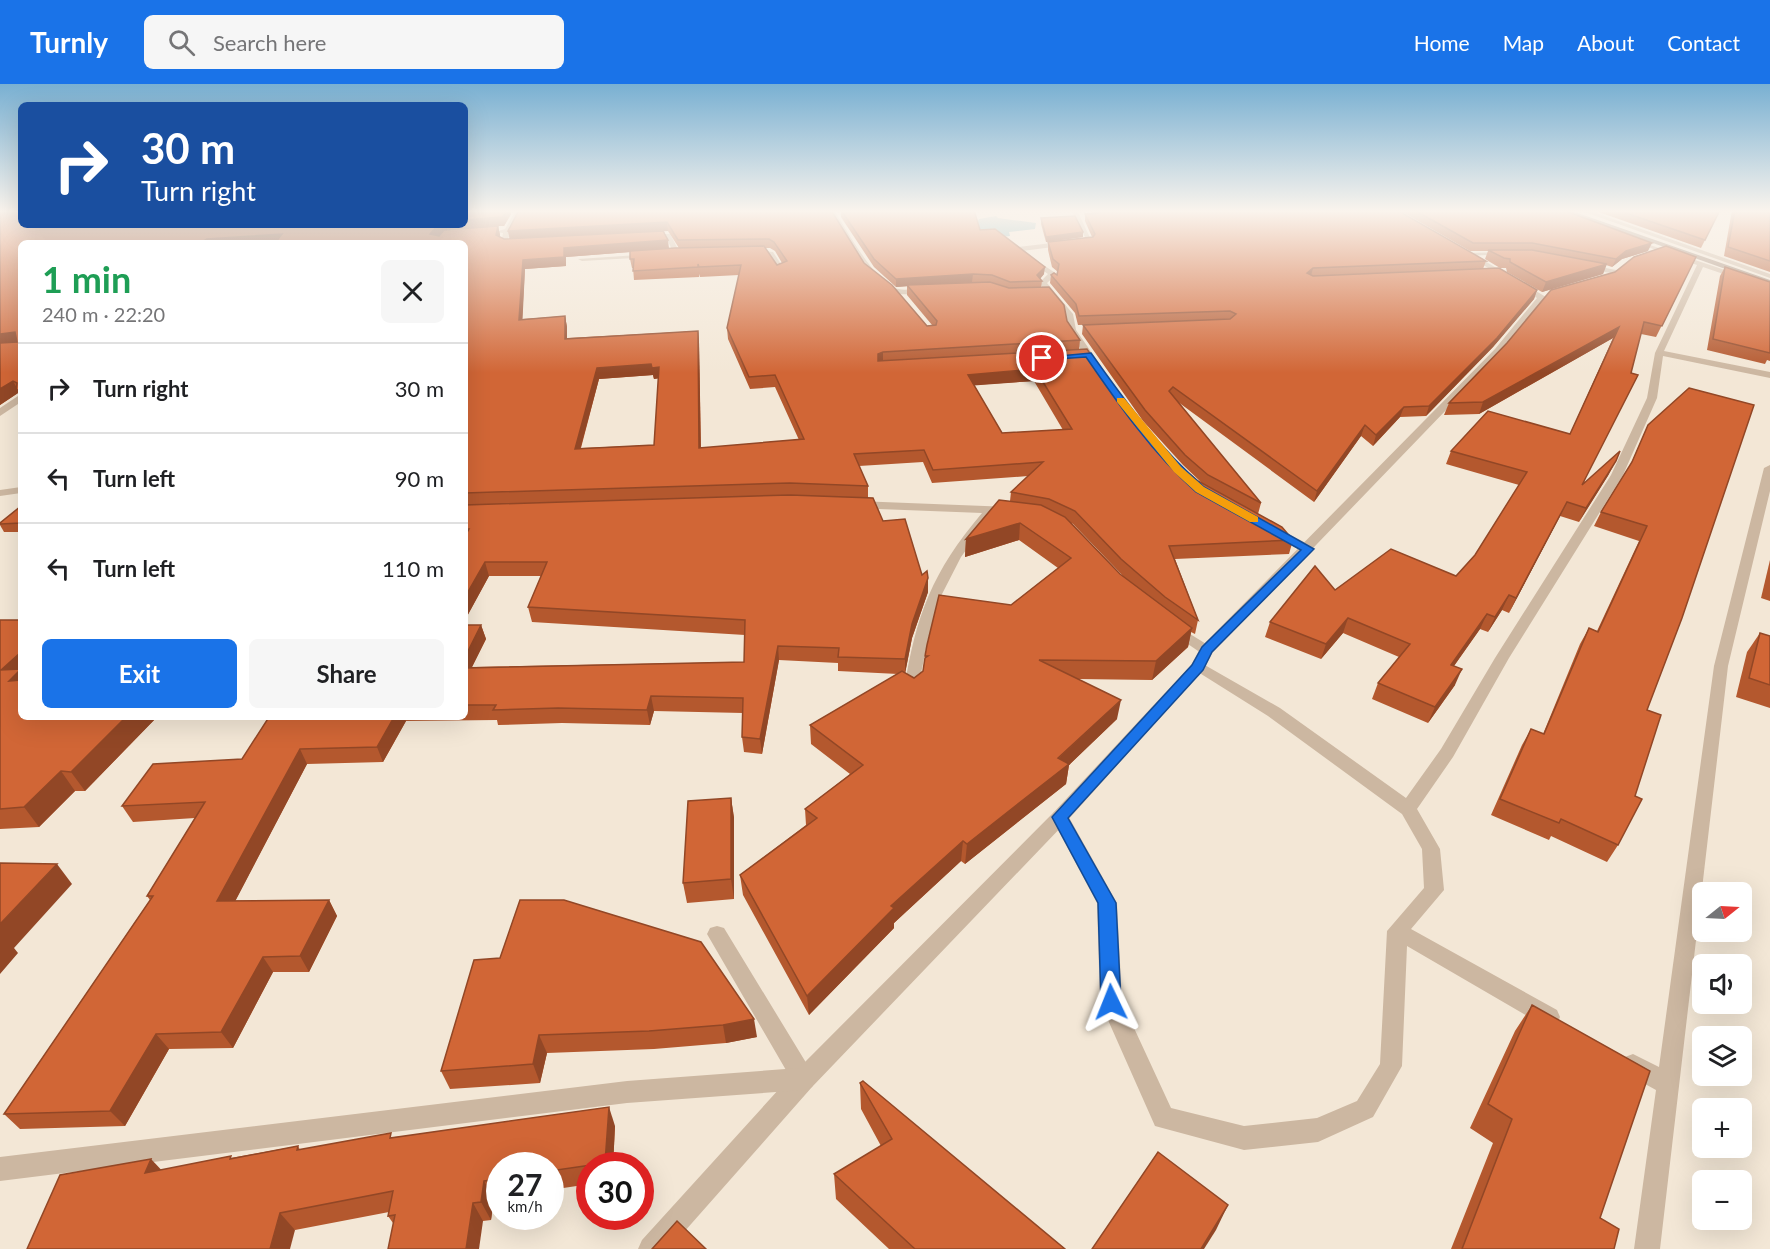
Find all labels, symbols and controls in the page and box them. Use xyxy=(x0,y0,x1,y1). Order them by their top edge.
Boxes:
search box xyxy=(144,15,564,69)
text: Turnly xyxy=(30,25,108,59)
icon: search xyxy=(165,26,198,59)
text: Search here xyxy=(213,29,326,56)
text: Home xyxy=(1414,30,1470,55)
text: Map xyxy=(1503,30,1544,55)
text: About xyxy=(1577,30,1634,55)
text: Contact xyxy=(1667,30,1740,55)
text: 30 m xyxy=(141,123,235,173)
icon: right xyxy=(42,126,120,204)
text: Turn right xyxy=(141,174,256,207)
text: 1 min xyxy=(42,257,131,301)
button: close xyxy=(381,260,444,323)
text: 240 m · 22:20 xyxy=(42,302,165,326)
pin xyxy=(1016,332,1067,383)
icon: arrive xyxy=(1025,341,1058,374)
icon: right xyxy=(42,372,75,405)
text: Turn right xyxy=(93,375,188,402)
text: 30 m xyxy=(395,375,444,402)
icon: left xyxy=(42,462,75,495)
text: Turn left xyxy=(93,465,175,492)
text: 90 m xyxy=(395,465,444,492)
icon: left xyxy=(42,552,75,585)
text: Turn left xyxy=(93,555,175,582)
text: 110 m xyxy=(382,555,444,582)
button: Exit xyxy=(42,639,237,708)
button: Share xyxy=(249,639,444,708)
north arrow xyxy=(1692,882,1752,942)
map controls xyxy=(1692,882,1752,1230)
button: sound xyxy=(1692,954,1752,1014)
position arrow xyxy=(1079,970,1143,1034)
button: layers xyxy=(1692,1026,1752,1086)
button: + xyxy=(1692,1098,1752,1158)
speed limit sign: 30 xyxy=(576,1152,654,1230)
text: 27 xyxy=(508,1166,542,1202)
button: − xyxy=(1692,1170,1752,1230)
text: km/h xyxy=(507,1197,543,1215)

